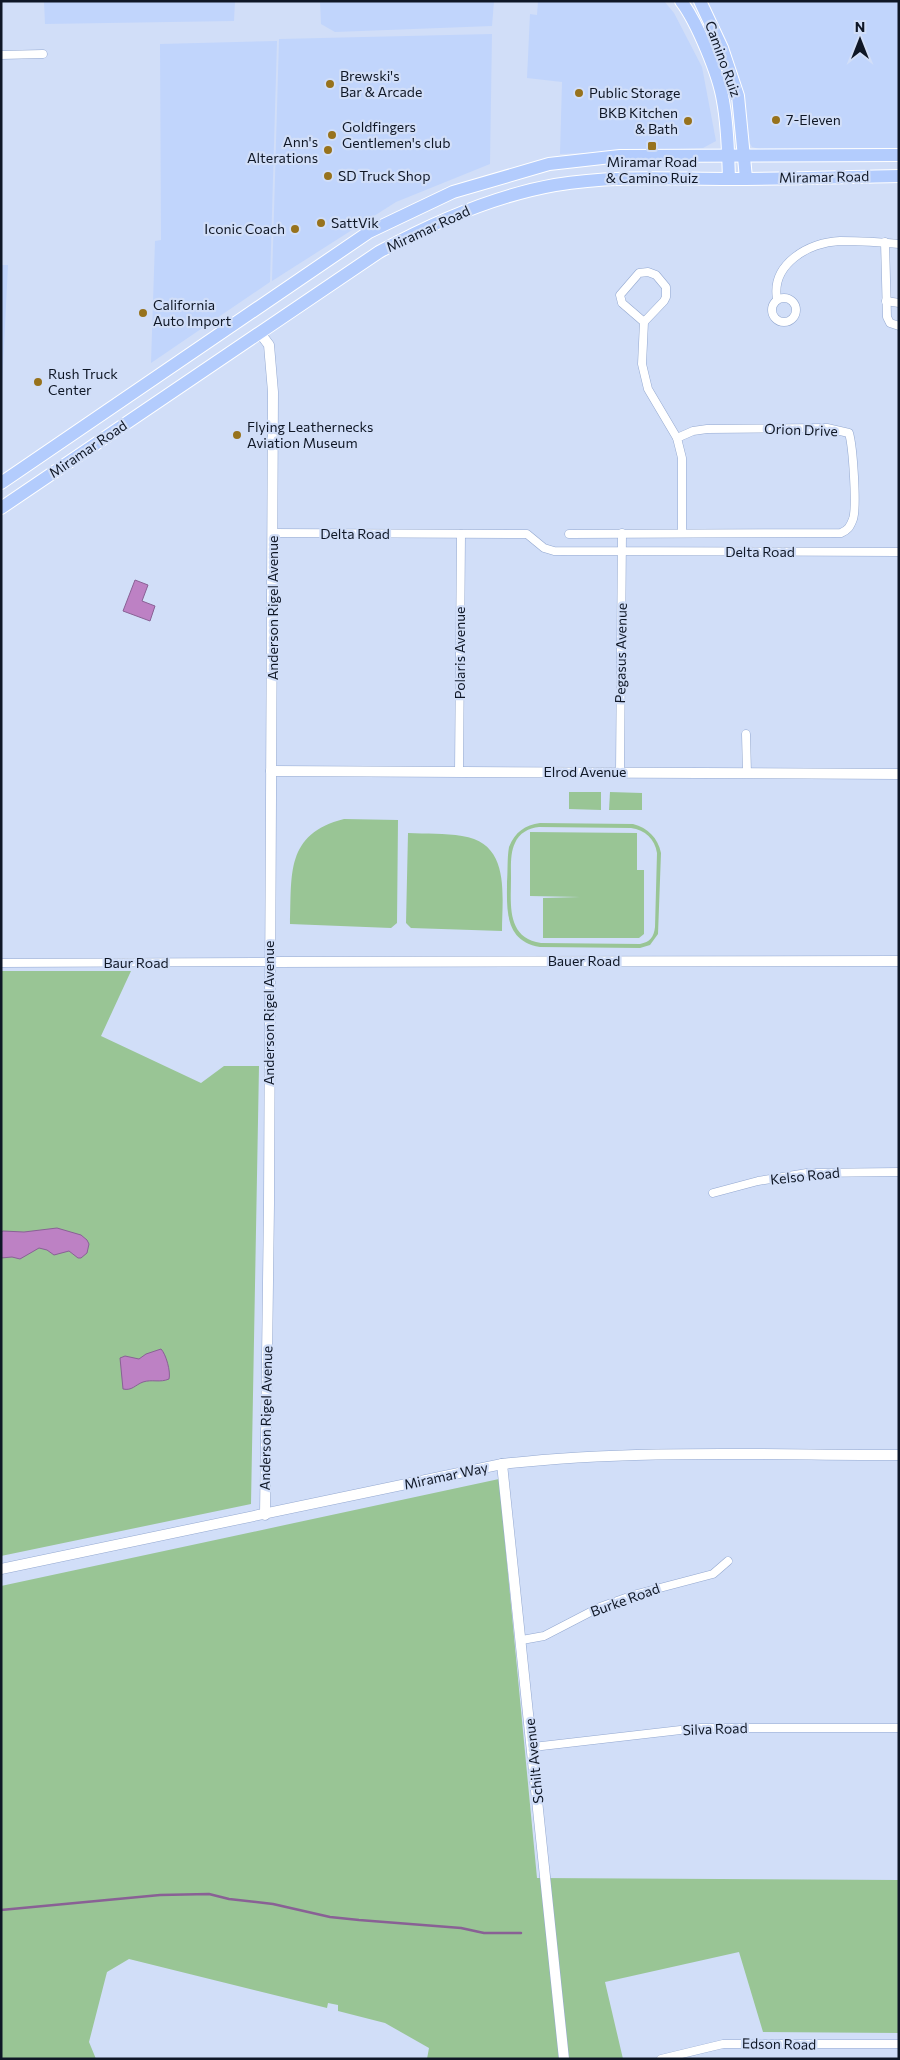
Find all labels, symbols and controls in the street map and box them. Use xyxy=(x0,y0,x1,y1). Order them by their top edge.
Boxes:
north arrow xyxy=(835,15,885,65)
text: N xyxy=(855,18,865,35)
street label: Camino Ruiz xyxy=(702,19,745,99)
place label: Brewski's Bar & Arcade xyxy=(340,67,422,100)
marker: Brewski's Bar & Arcade xyxy=(324,78,336,90)
place label: Public Storage xyxy=(589,84,680,101)
marker: Public Storage xyxy=(573,87,585,99)
place label: BKB Kitchen & Bath xyxy=(599,104,678,137)
place label: 7-Eleven xyxy=(786,111,841,128)
marker: 7-Eleven xyxy=(770,114,782,126)
marker: BKB Kitchen & Bath xyxy=(682,115,694,127)
place label: Goldfingers Gentlemen's club xyxy=(342,118,450,151)
marker: Goldfingers Gentlemen's club xyxy=(326,129,338,141)
place label: Ann's Alterations xyxy=(247,133,318,166)
marker: Miramar Road & Camino Ruiz xyxy=(646,140,658,152)
marker: Ann's Alterations xyxy=(322,144,334,156)
place label: Miramar Road & Camino Ruiz xyxy=(606,153,698,186)
place label: SD Truck Shop xyxy=(338,167,431,184)
street label: Miramar Road xyxy=(779,167,869,186)
marker: SD Truck Shop xyxy=(322,170,334,182)
street label: Miramar Road xyxy=(383,202,472,255)
place label: SattVik xyxy=(331,214,379,231)
marker: SattVik xyxy=(315,217,327,229)
place label: Iconic Coach xyxy=(204,220,285,237)
marker: Iconic Coach xyxy=(289,223,301,235)
place label: California Auto Import xyxy=(153,296,231,329)
marker: California Auto Import xyxy=(137,307,149,319)
place label: Rush Truck Center xyxy=(48,365,118,398)
marker: Rush Truck Center xyxy=(32,376,44,388)
street label: Miramar Road xyxy=(46,416,130,481)
place label: Flying Leathernecks Aviation Museum xyxy=(247,418,373,451)
street label: Orion Drive xyxy=(764,420,838,439)
marker: Flying Leathernecks Aviation Museum xyxy=(231,429,243,441)
street label: Delta Road xyxy=(320,525,390,542)
street label: Anderson Rigel Avenue xyxy=(264,536,281,680)
street label: Delta Road xyxy=(725,543,795,560)
street label: Pegasus Avenue xyxy=(611,603,630,703)
street label: Polaris Avenue xyxy=(451,607,468,699)
street label: Elrod Avenue xyxy=(543,763,627,780)
street label: Anderson Rigel Avenue xyxy=(260,941,277,1085)
street label: Bauer Road xyxy=(548,952,620,969)
street label: Baur Road xyxy=(103,954,169,971)
street label: Kelso Road xyxy=(769,1163,841,1188)
street label: Anderson Rigel Avenue xyxy=(256,1346,275,1490)
street label: Miramar Way xyxy=(402,1458,490,1493)
street label: Burke Road xyxy=(588,1579,662,1620)
street label: Schilt Avenue xyxy=(521,1718,546,1804)
street label: Silva Road xyxy=(682,1719,748,1738)
street label: Edson Road xyxy=(742,2034,816,2053)

